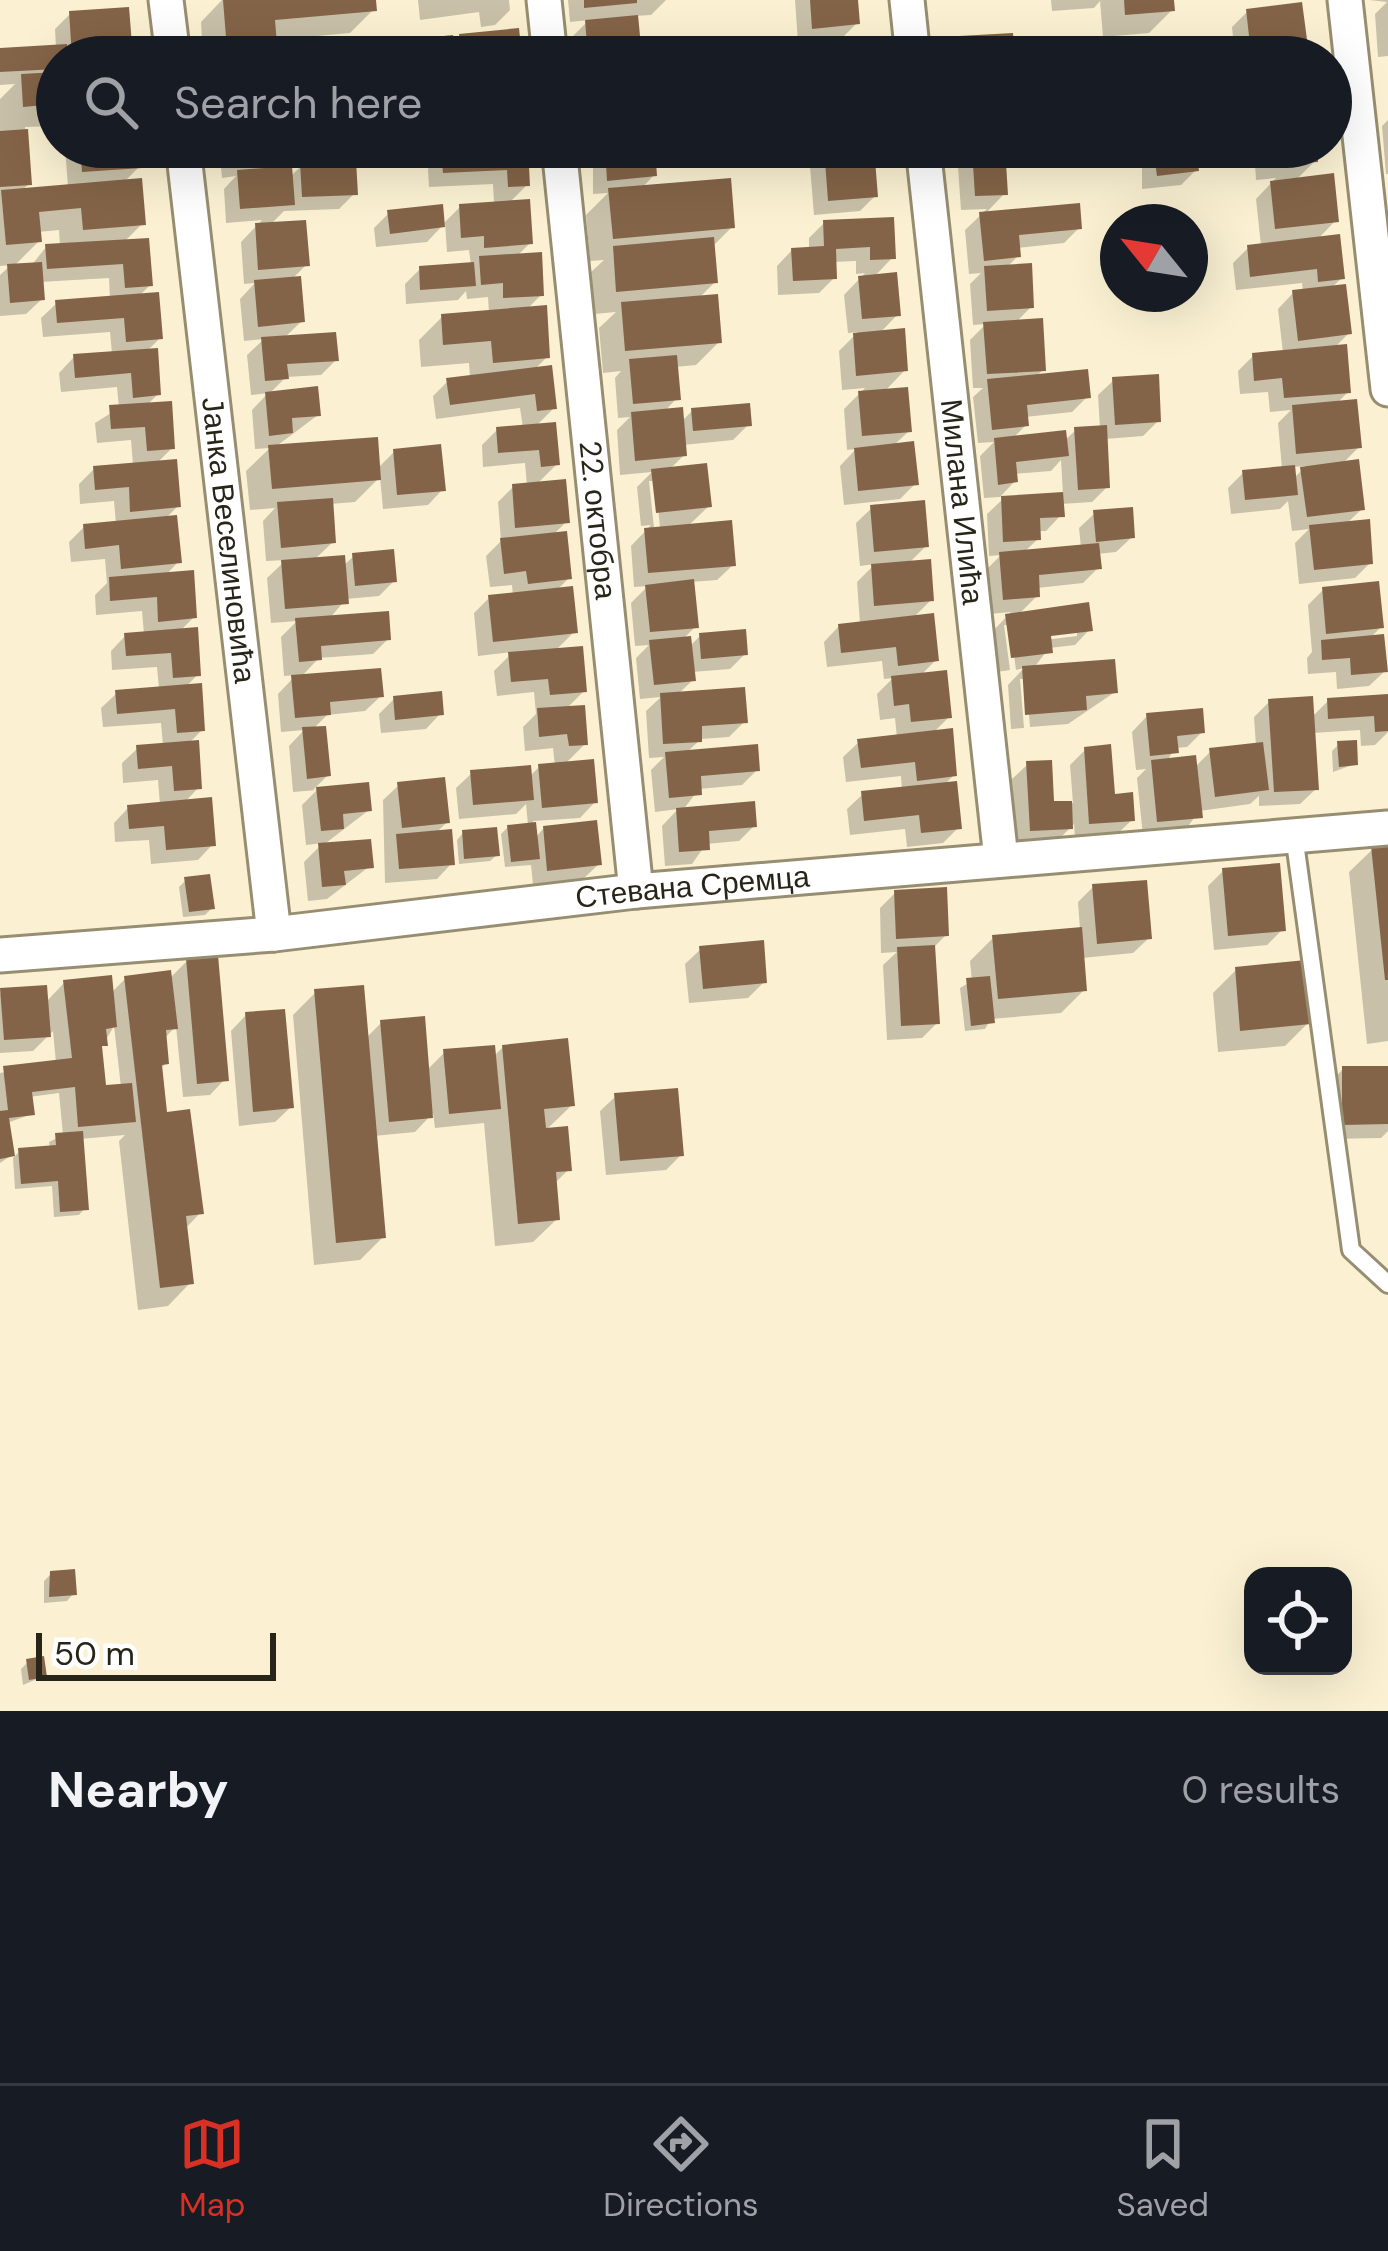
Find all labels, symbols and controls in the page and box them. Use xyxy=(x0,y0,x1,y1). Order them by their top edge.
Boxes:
search box xyxy=(36,36,1352,168)
icon: search xyxy=(78,69,144,135)
text: Search here xyxy=(174,73,422,132)
north arrow xyxy=(1100,204,1208,312)
street label: Јанка Веселиновића xyxy=(193,395,265,686)
street label: Милана Илића xyxy=(932,397,993,607)
street label: 22. октобра xyxy=(571,439,626,602)
street label: Стевана Сремца xyxy=(573,857,811,917)
map controls xyxy=(1244,1567,1352,1675)
button: locate xyxy=(1244,1567,1352,1675)
scale bar xyxy=(36,1627,276,1680)
text: 50 m xyxy=(54,1632,135,1675)
text: Nearby xyxy=(48,1756,229,1823)
text: 0 results xyxy=(1182,1764,1340,1815)
tab: Map xyxy=(179,2111,245,2226)
tab: Directions xyxy=(603,2111,759,2226)
tab: Saved xyxy=(1117,2111,1209,2226)

